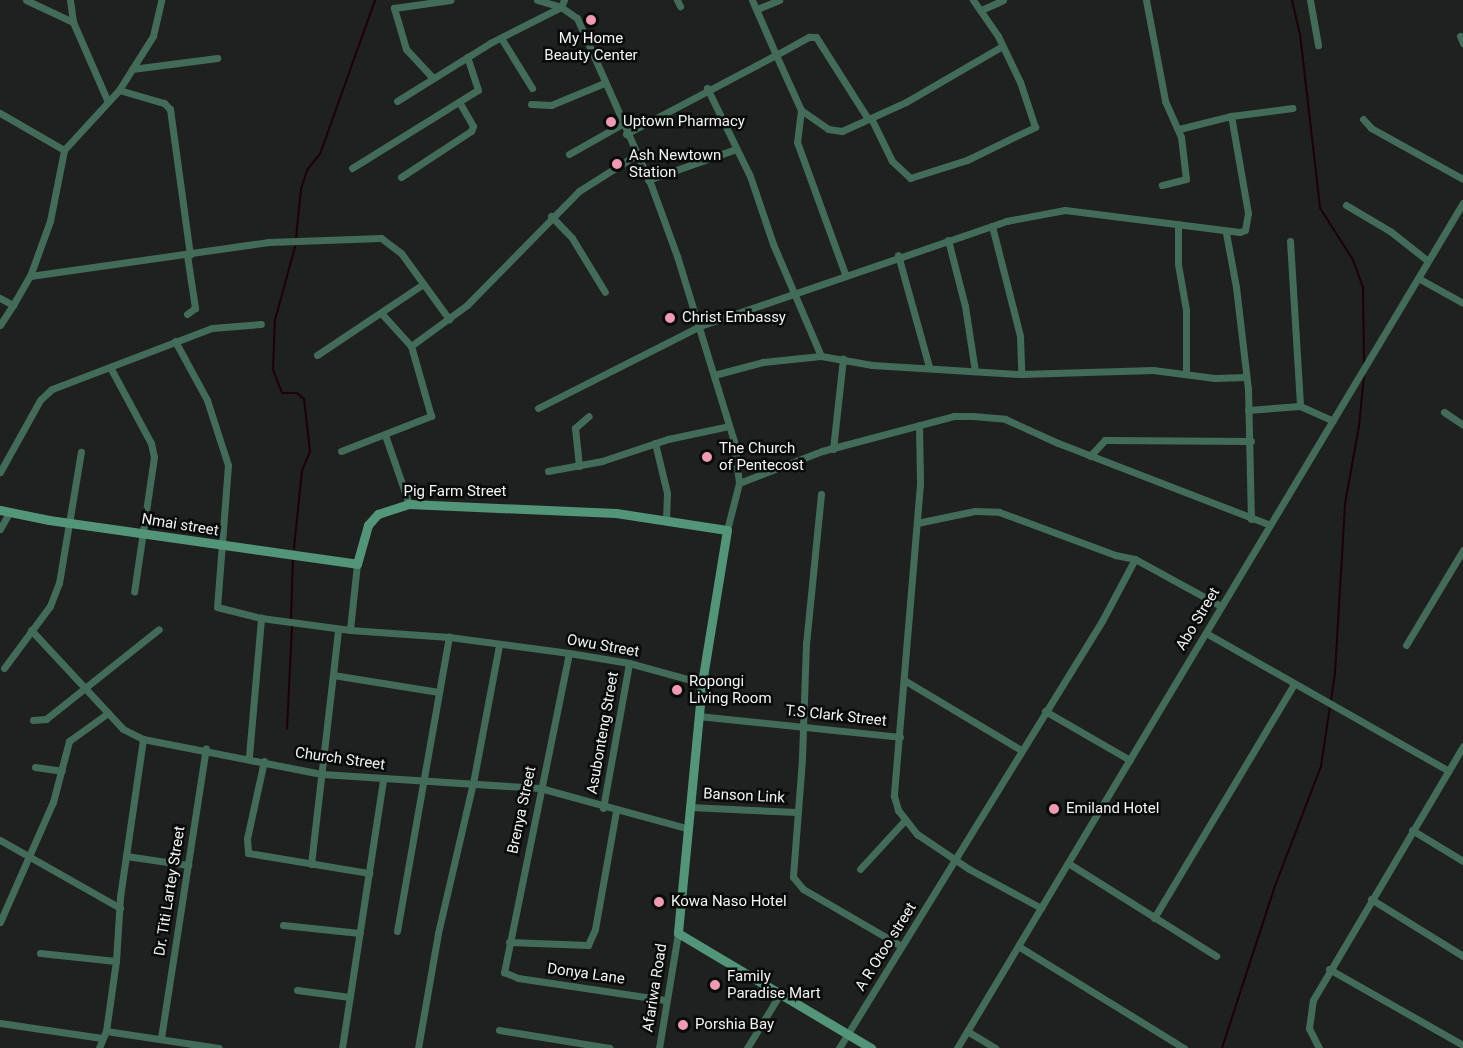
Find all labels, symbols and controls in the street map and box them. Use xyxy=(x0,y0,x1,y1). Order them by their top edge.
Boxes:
marker: My Home Beauty Center xyxy=(584,13,598,27)
place label: My Home Beauty Center xyxy=(544,29,638,64)
place label: Uptown Pharmacy xyxy=(623,113,745,131)
marker: Uptown Pharmacy xyxy=(604,115,618,129)
place label: Ash Newtown Station xyxy=(629,146,721,181)
marker: Ash Newtown Station xyxy=(610,157,624,171)
place label: Christ Embassy xyxy=(682,309,786,327)
marker: Christ Embassy xyxy=(663,311,677,325)
place label: The Church of Pentecost xyxy=(719,439,804,474)
marker: The Church of Pentecost xyxy=(700,450,714,464)
street label: Pig Farm Street xyxy=(404,483,506,501)
street label: Nmai street xyxy=(140,510,220,540)
street label: Abo Street xyxy=(1172,584,1224,654)
street label: Owu Street xyxy=(565,631,641,661)
street label: Asubonteng Street xyxy=(583,670,623,796)
place label: Ropongi Living Room xyxy=(689,672,772,707)
marker: Ropongi Living Room xyxy=(670,683,684,697)
street label: T.S Clark Street xyxy=(785,702,887,730)
street label: Church Street xyxy=(294,744,386,774)
street label: Brenya Street xyxy=(504,765,540,855)
street label: Banson Link xyxy=(703,785,785,807)
place label: Emiland Hotel xyxy=(1066,800,1159,818)
marker: Emiland Hotel xyxy=(1047,802,1061,816)
street label: Dr. Titi Lartey Street xyxy=(151,825,189,957)
place label: Kowa Naso Hotel xyxy=(671,893,787,911)
marker: Kowa Naso Hotel xyxy=(652,895,666,909)
street label: A R Otoo street xyxy=(852,899,920,995)
street label: Afariwa Road xyxy=(639,942,671,1034)
street label: Donya Lane xyxy=(546,960,626,988)
place label: Family Paradise Mart xyxy=(727,967,821,1002)
marker: Family Paradise Mart xyxy=(708,978,722,992)
place label: Porshia Bay xyxy=(695,1016,774,1034)
marker: Porshia Bay xyxy=(676,1018,690,1032)

